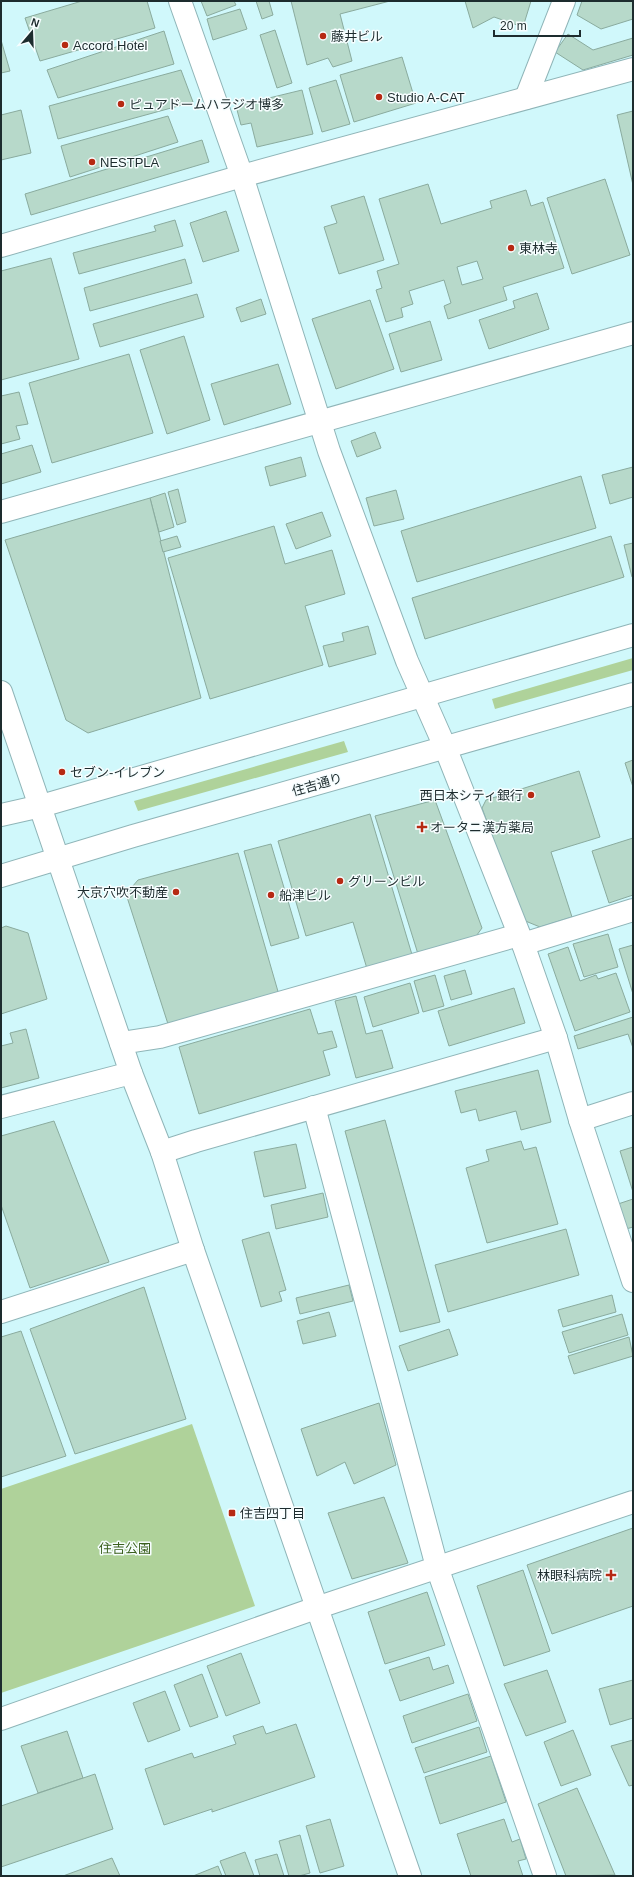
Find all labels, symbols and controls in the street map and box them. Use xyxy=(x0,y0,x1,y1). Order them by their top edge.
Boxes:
north arrow xyxy=(12,12,52,52)
scale bar xyxy=(494,12,580,38)
text: N xyxy=(30,16,41,30)
text: 20 m xyxy=(500,19,527,33)
place label: 藤井ビル xyxy=(331,29,383,44)
marker: 藤井ビル xyxy=(318,31,328,41)
place label: Accord Hotel xyxy=(73,38,148,53)
marker: Accord Hotel xyxy=(60,40,70,50)
place label: Studio A-CAT xyxy=(387,90,465,105)
marker: Studio A-CAT xyxy=(374,92,384,102)
place label: ピュアドームハラジオ博多 xyxy=(129,97,284,112)
marker: ピュアドームハラジオ博多 xyxy=(116,99,126,109)
place label: NESTPLA xyxy=(100,155,160,170)
marker: NESTPLA xyxy=(87,157,97,167)
place label: 東林寺 xyxy=(519,241,558,256)
marker: 東林寺 xyxy=(506,243,516,253)
place label: セブン-イレブン xyxy=(70,765,165,780)
marker: セブン-イレブン xyxy=(57,767,67,777)
street label: 住吉通り xyxy=(290,770,344,799)
place label: 西日本シティ銀行 xyxy=(420,788,523,803)
marker: 西日本シティ銀行 xyxy=(526,790,536,800)
place label: オータニ漢方薬局 xyxy=(430,820,534,835)
marker: オータニ漢方薬局 xyxy=(417,822,427,832)
place label: グリーンビル xyxy=(348,874,425,889)
marker: グリーンビル xyxy=(335,876,345,886)
place label: 大京穴吹不動産 xyxy=(77,885,168,900)
marker: 大京穴吹不動産 xyxy=(171,887,181,897)
place label: 船津ビル xyxy=(279,888,331,903)
marker: 船津ビル xyxy=(266,890,276,900)
place label: 住吉四丁目 xyxy=(240,1506,305,1521)
marker: 住吉四丁目 xyxy=(227,1508,237,1518)
park label: 住吉公園 xyxy=(99,1541,151,1556)
place label: 林眼科病院 xyxy=(537,1568,602,1583)
marker: 林眼科病院 xyxy=(605,1569,617,1581)

